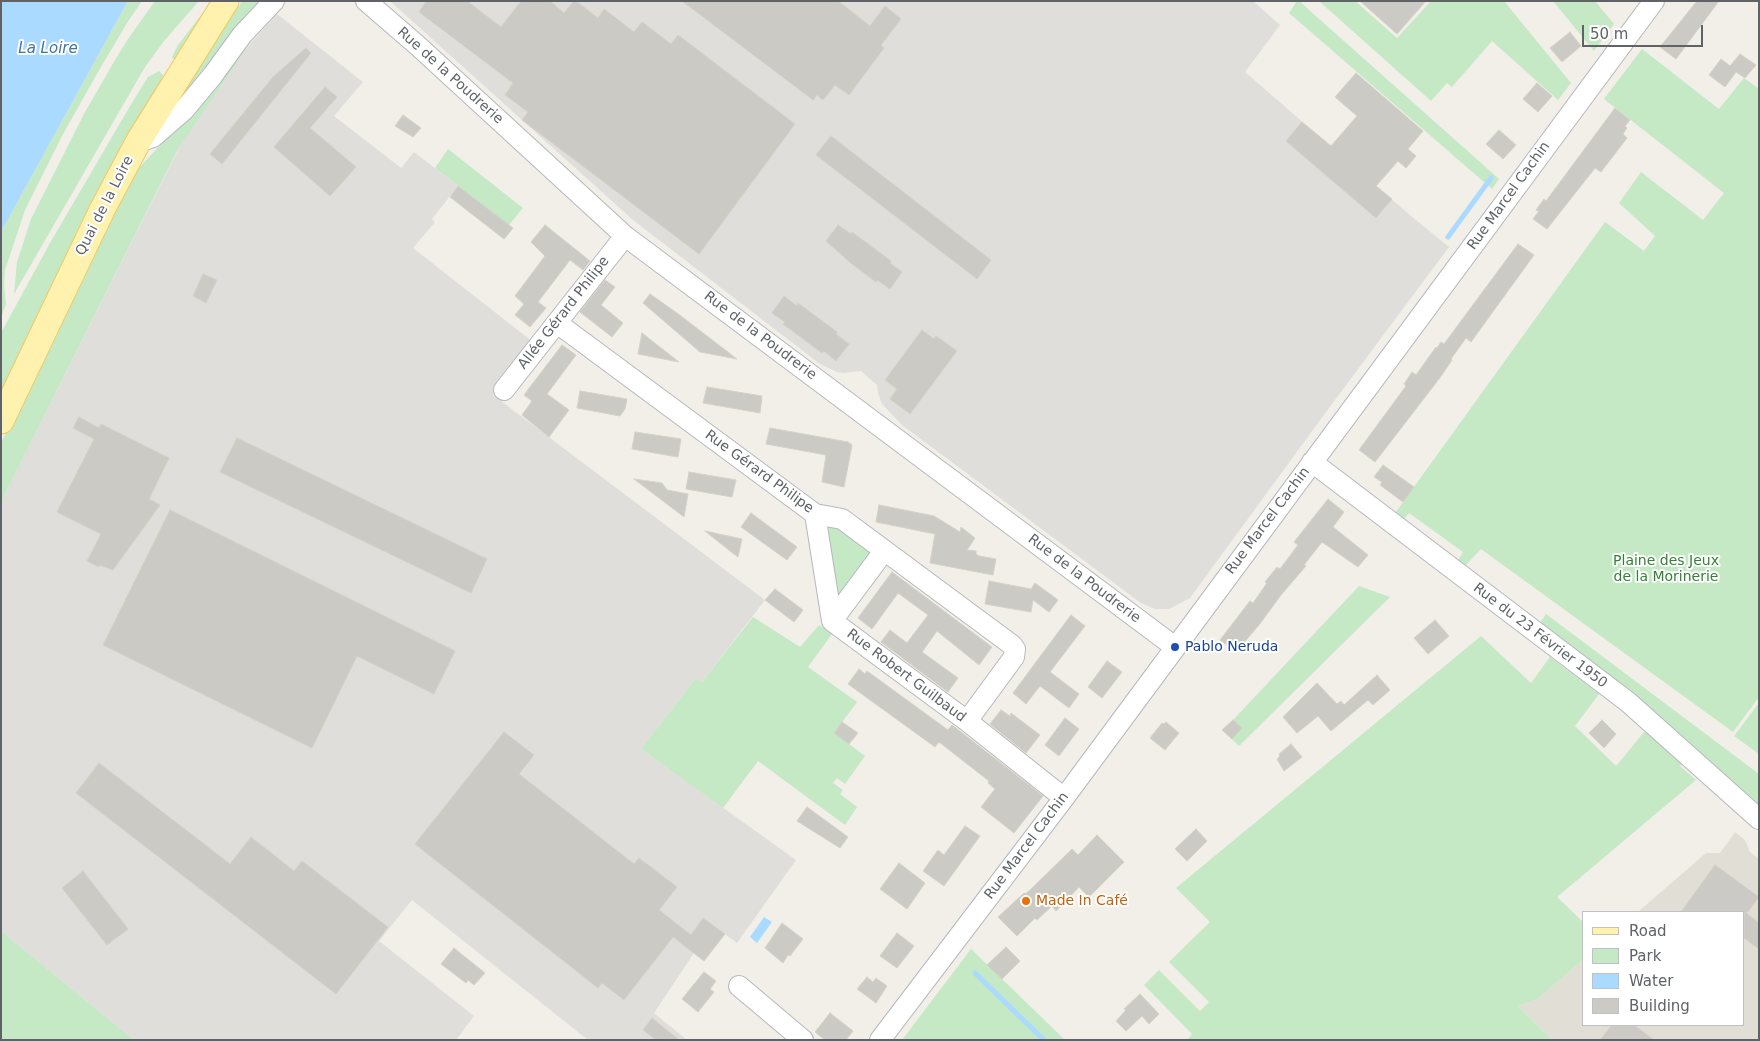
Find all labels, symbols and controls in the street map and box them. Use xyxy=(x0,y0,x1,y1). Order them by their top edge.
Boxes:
scale bar xyxy=(1585,15,1706,47)
street label: Rue de la Poudrerie xyxy=(394,24,506,128)
text: 50 m xyxy=(1590,25,1628,43)
water label: La Loire xyxy=(18,40,78,58)
street label: Rue Marcel Cachin xyxy=(1464,139,1554,253)
street label: Quai de la Loire xyxy=(73,153,137,259)
street label: Allée Gérard Philipe xyxy=(515,253,613,373)
street label: Rue de la Poudrerie xyxy=(700,288,820,384)
street label: Rue Gérard Philipe xyxy=(701,427,817,517)
street label: Rue Marcel Cachin xyxy=(1222,464,1314,578)
street label: Rue de la Poudrerie xyxy=(1024,531,1144,627)
park label: Plaine des Jeux de la Morinerie xyxy=(1613,553,1719,586)
street label: Rue du 23 Février 1950 xyxy=(1470,580,1610,692)
street label: Rue Robert Guilbaud xyxy=(843,626,969,726)
place label: Pablo Neruda xyxy=(1185,639,1278,655)
marker: Pablo Neruda xyxy=(1169,641,1181,653)
street label: Rue Marcel Cachin xyxy=(981,789,1073,903)
place label: Made In Café xyxy=(1036,893,1128,909)
marker: Made In Café xyxy=(1020,895,1032,907)
legend xyxy=(1582,911,1745,1026)
text: Road xyxy=(1629,922,1667,940)
text: Park xyxy=(1629,947,1661,965)
text: Water xyxy=(1629,972,1673,990)
text: Building xyxy=(1629,997,1690,1015)

